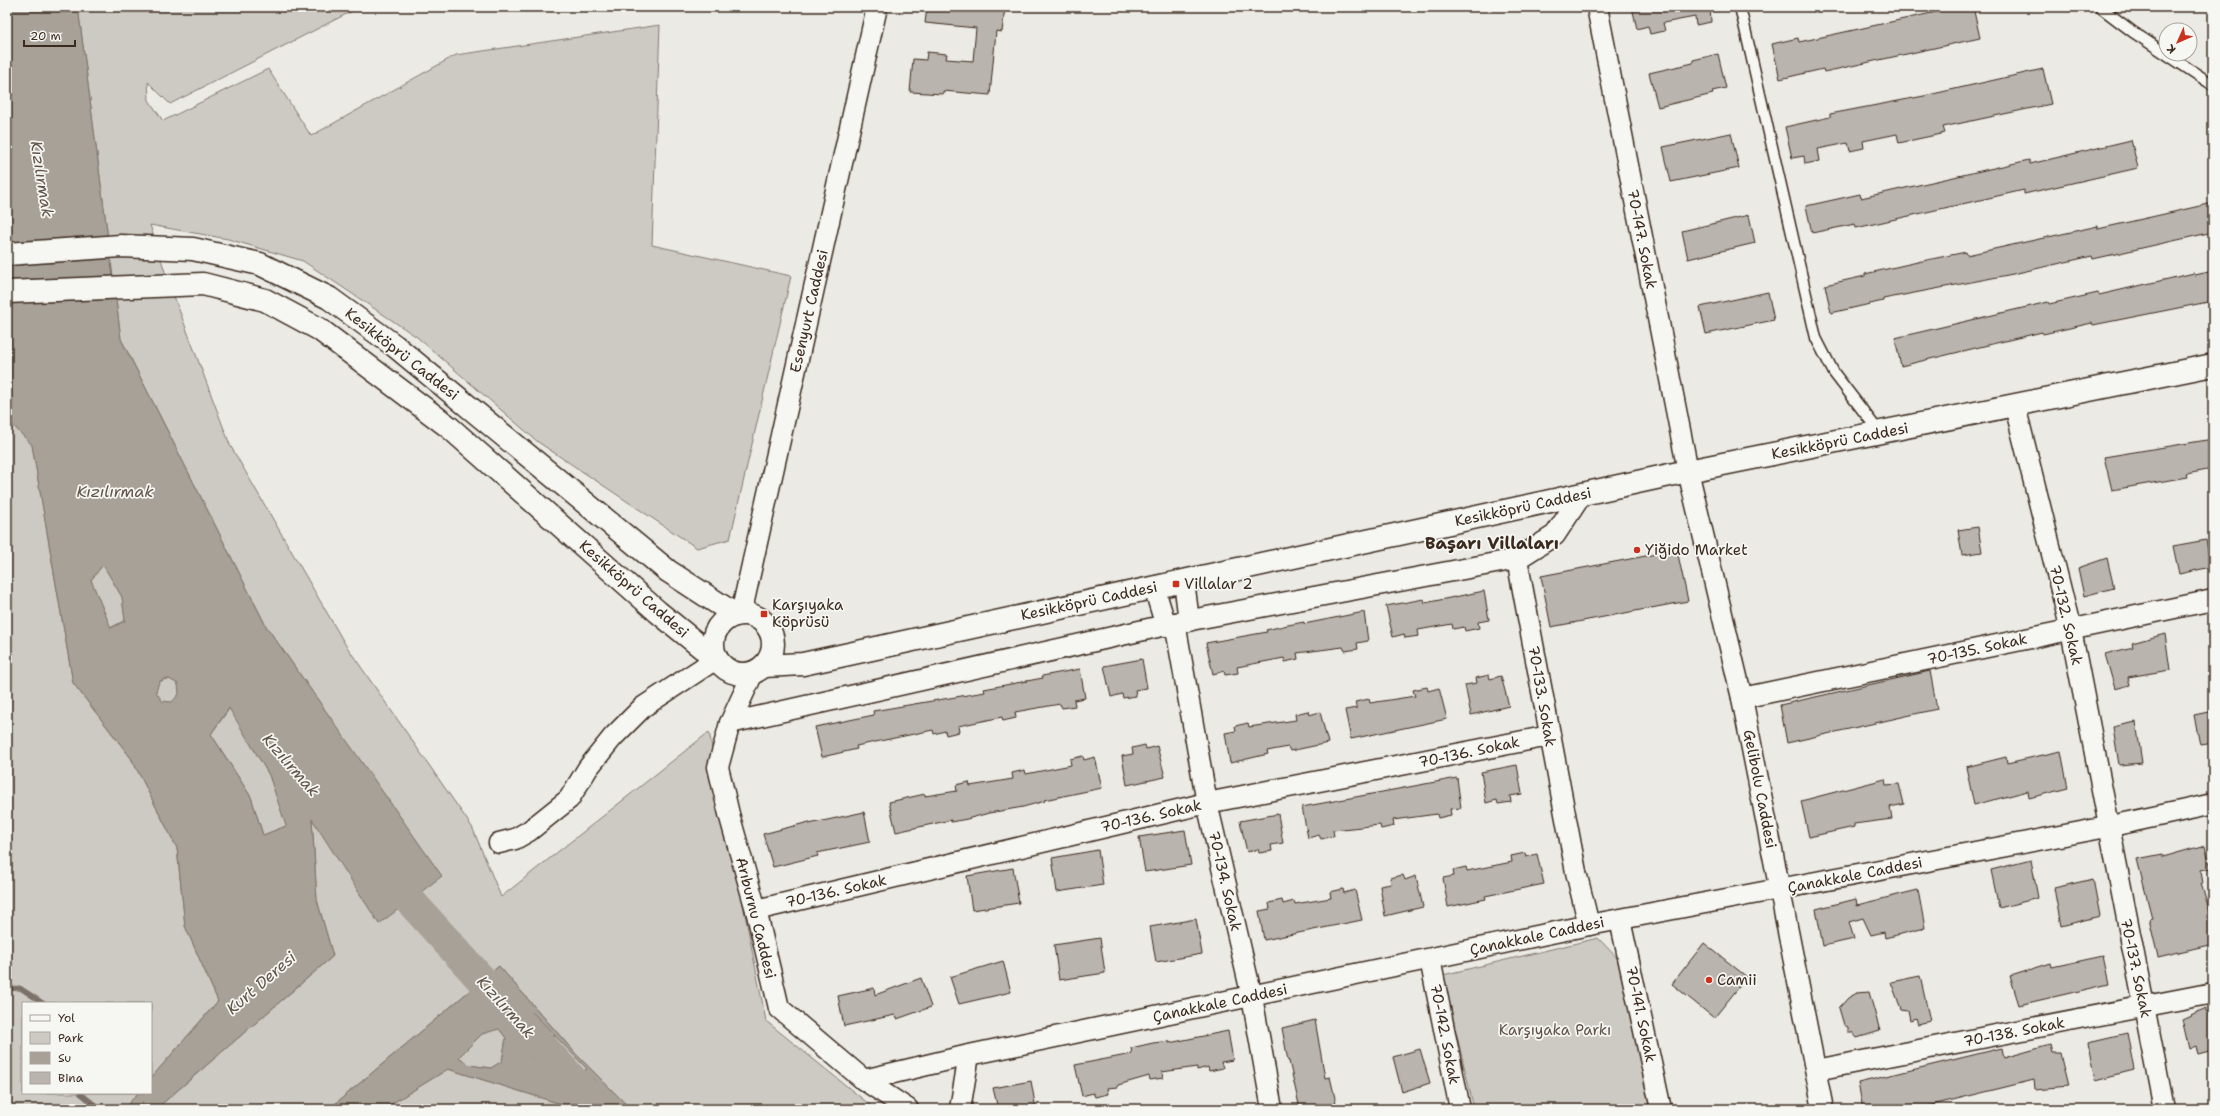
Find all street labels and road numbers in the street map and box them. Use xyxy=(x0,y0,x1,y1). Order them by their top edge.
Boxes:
street label: 70-147. Sokak xyxy=(1622,187,1662,291)
street label: Esenyurt Caddesi xyxy=(785,247,833,375)
street label: Kesikköprü Caddesi xyxy=(341,303,463,405)
street label: Kesikköprü Caddesi xyxy=(1770,418,1910,464)
street label: Kesikköprü Caddesi xyxy=(1453,483,1593,531)
street label: Kesikköprü Caddesi xyxy=(575,536,693,642)
street label: 70-132. Sokak xyxy=(2045,563,2087,667)
street label: Kesikköprü Caddesi xyxy=(1019,577,1159,625)
street label: 70-135. Sokak xyxy=(1925,629,2029,669)
street label: 70-133. Sokak xyxy=(1523,644,1561,748)
street label: Gelibolu Caddesi xyxy=(1739,728,1781,850)
street label: 70-136. Sokak xyxy=(1416,731,1522,773)
street label: 70-136. Sokak xyxy=(1098,795,1204,837)
street label: 70-134. Sokak xyxy=(1204,829,1246,933)
street label: Çanakkale Caddesi xyxy=(1786,852,1924,898)
street label: Arıburnu Caddesi xyxy=(731,855,781,981)
street label: 70-136. Sokak xyxy=(783,870,889,912)
street label: Çanakkale Caddesi xyxy=(1468,912,1606,960)
street label: 70-137. Sokak xyxy=(2116,916,2156,1020)
street label: 70-141. Sokak xyxy=(1621,964,1661,1064)
street label: Çanakkale Caddesi xyxy=(1151,979,1289,1027)
street label: 70-142. Sokak xyxy=(1425,982,1465,1086)
street label: 70-138. Sokak xyxy=(1962,1012,2066,1052)

